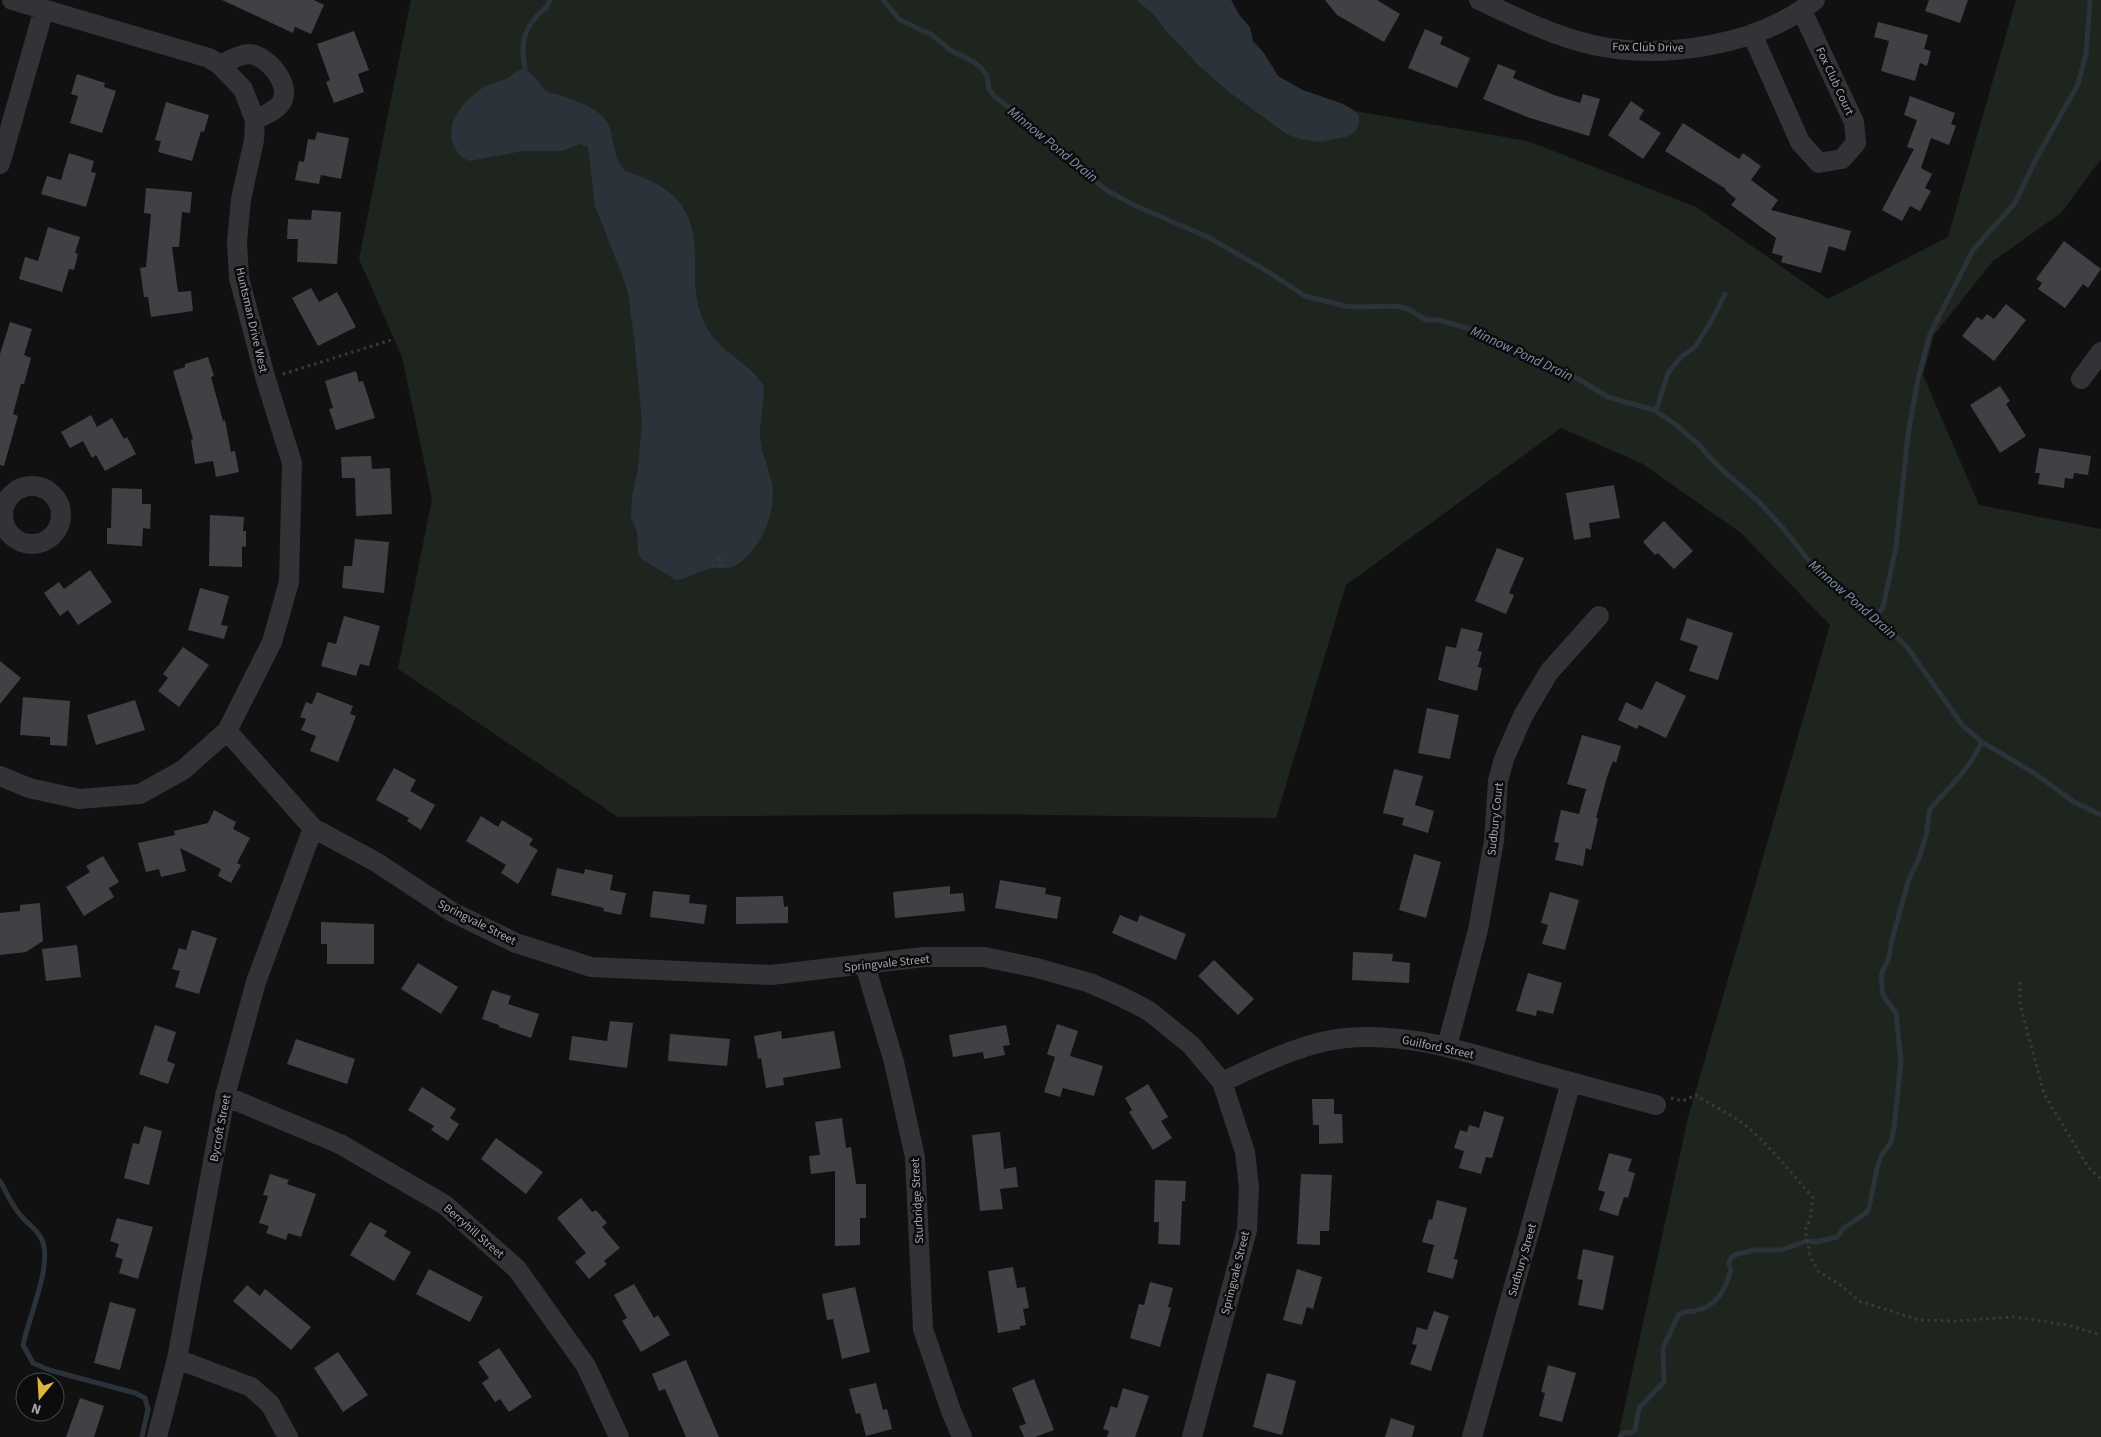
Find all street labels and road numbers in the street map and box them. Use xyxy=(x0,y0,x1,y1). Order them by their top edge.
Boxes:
street label: Fox Club Drive xyxy=(1612,38,1684,57)
street label: Fox Club Court xyxy=(1811,44,1858,118)
street label: Huntsman Drive West xyxy=(231,266,272,374)
street label: Sudbury Court xyxy=(1483,782,1508,856)
street label: Springvale Street xyxy=(435,895,519,949)
street label: Springvale Street xyxy=(844,951,931,976)
street label: Guilford Street xyxy=(1400,1032,1475,1063)
street label: Bycroft Street xyxy=(206,1093,235,1163)
street label: Sturbridge Street xyxy=(907,1158,928,1244)
street label: Berryhill Street xyxy=(440,1200,508,1262)
street label: Sudbury Street xyxy=(1504,1222,1541,1299)
street label: Springvale Street xyxy=(1217,1230,1254,1317)

